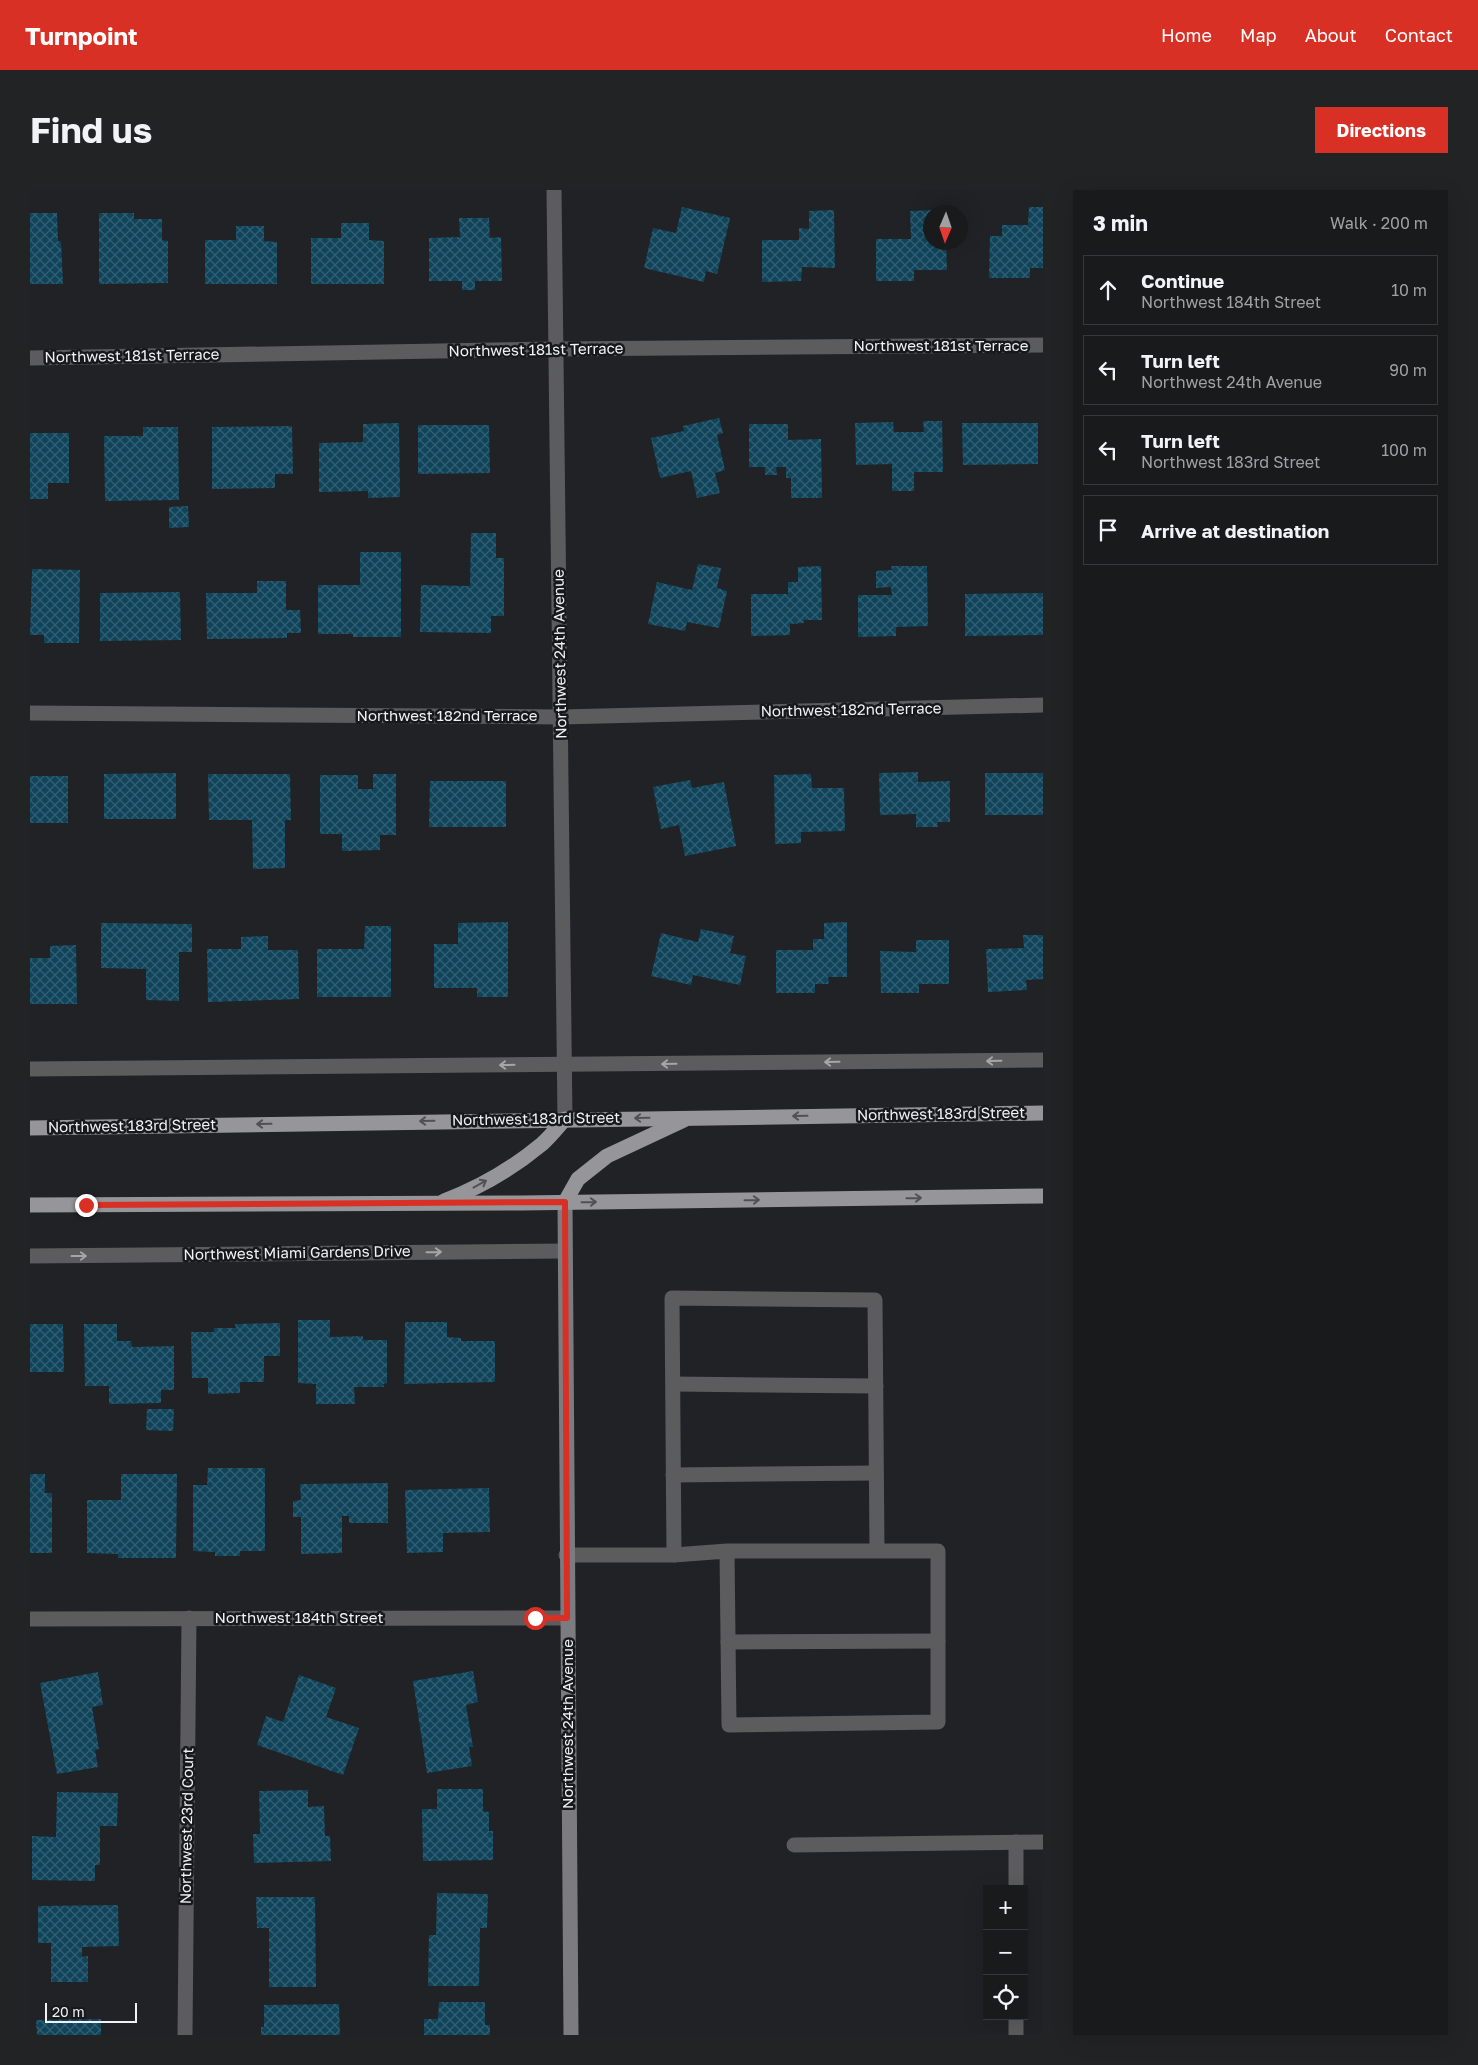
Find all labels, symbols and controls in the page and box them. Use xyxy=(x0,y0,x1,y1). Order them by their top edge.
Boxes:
text: Turnpoint xyxy=(25,21,138,50)
text: Home xyxy=(1161,24,1212,46)
text: Map xyxy=(1240,24,1277,46)
text: About xyxy=(1305,24,1357,46)
text: Contact xyxy=(1385,24,1453,46)
button: Directions xyxy=(1315,107,1448,153)
text: Find us xyxy=(30,109,152,151)
north arrow xyxy=(923,205,968,250)
text: 3 min xyxy=(1093,210,1148,236)
text: Walk · 200 m xyxy=(1330,213,1428,233)
text: Continue xyxy=(1141,269,1224,292)
icon: ahead xyxy=(1094,276,1122,304)
text: 10 m xyxy=(1391,280,1427,300)
text: Northwest 184th Street xyxy=(1141,292,1321,312)
street label: Northwest 181st Terrace xyxy=(854,336,1029,354)
street label: Northwest 181st Terrace xyxy=(448,338,624,360)
street label: Northwest 181st Terrace xyxy=(44,344,220,366)
text: Turn left xyxy=(1141,349,1220,372)
icon: left xyxy=(1094,356,1122,384)
text: 90 m xyxy=(1389,360,1427,380)
text: Northwest 24th Avenue xyxy=(1141,372,1322,392)
text: Turn left xyxy=(1141,429,1220,452)
icon: left xyxy=(1094,436,1122,464)
text: 100 m xyxy=(1381,440,1427,460)
text: Northwest 183rd Street xyxy=(1141,452,1321,472)
icon: arrive xyxy=(1094,516,1122,544)
text: Arrive at destination xyxy=(1141,519,1329,542)
street label: Northwest 24th Avenue xyxy=(549,569,569,739)
street label: Northwest 182nd Terrace xyxy=(760,698,942,720)
street label: Northwest 182nd Terrace xyxy=(357,706,538,724)
one-way arrow xyxy=(987,1056,1003,1066)
one-way arrow xyxy=(824,1057,840,1067)
one-way arrow xyxy=(662,1059,678,1069)
one-way arrow xyxy=(499,1060,516,1070)
street label: Northwest 183rd Street xyxy=(857,1103,1025,1123)
street label: Northwest 183rd Street xyxy=(452,1108,620,1128)
one-way arrow xyxy=(792,1111,808,1121)
one-way arrow xyxy=(634,1113,650,1123)
street label: Northwest 183rd Street xyxy=(48,1115,216,1135)
one-way arrow xyxy=(419,1116,435,1126)
one-way arrow xyxy=(256,1119,272,1128)
one-way arrow xyxy=(472,1179,487,1188)
one-way arrow xyxy=(906,1193,922,1203)
route end xyxy=(75,1194,98,1217)
one-way arrow xyxy=(744,1195,760,1205)
one-way arrow xyxy=(581,1197,597,1207)
street label: Northwest Miami Gardens Drive xyxy=(183,1241,411,1263)
one-way arrow xyxy=(425,1247,441,1257)
one-way arrow xyxy=(70,1251,86,1261)
route start xyxy=(524,1607,547,1630)
street label: Northwest 184th Street xyxy=(215,1608,383,1626)
street label: Northwest 24th Avenue xyxy=(558,1639,576,1809)
street label: Northwest 23rd Court xyxy=(176,1748,196,1904)
map controls xyxy=(983,1885,1028,2020)
button: + xyxy=(983,1885,1028,1930)
button: − xyxy=(983,1930,1028,1975)
button: locate xyxy=(983,1975,1028,2020)
scale bar xyxy=(45,2000,138,2023)
text: 20 m xyxy=(52,2003,85,2020)

